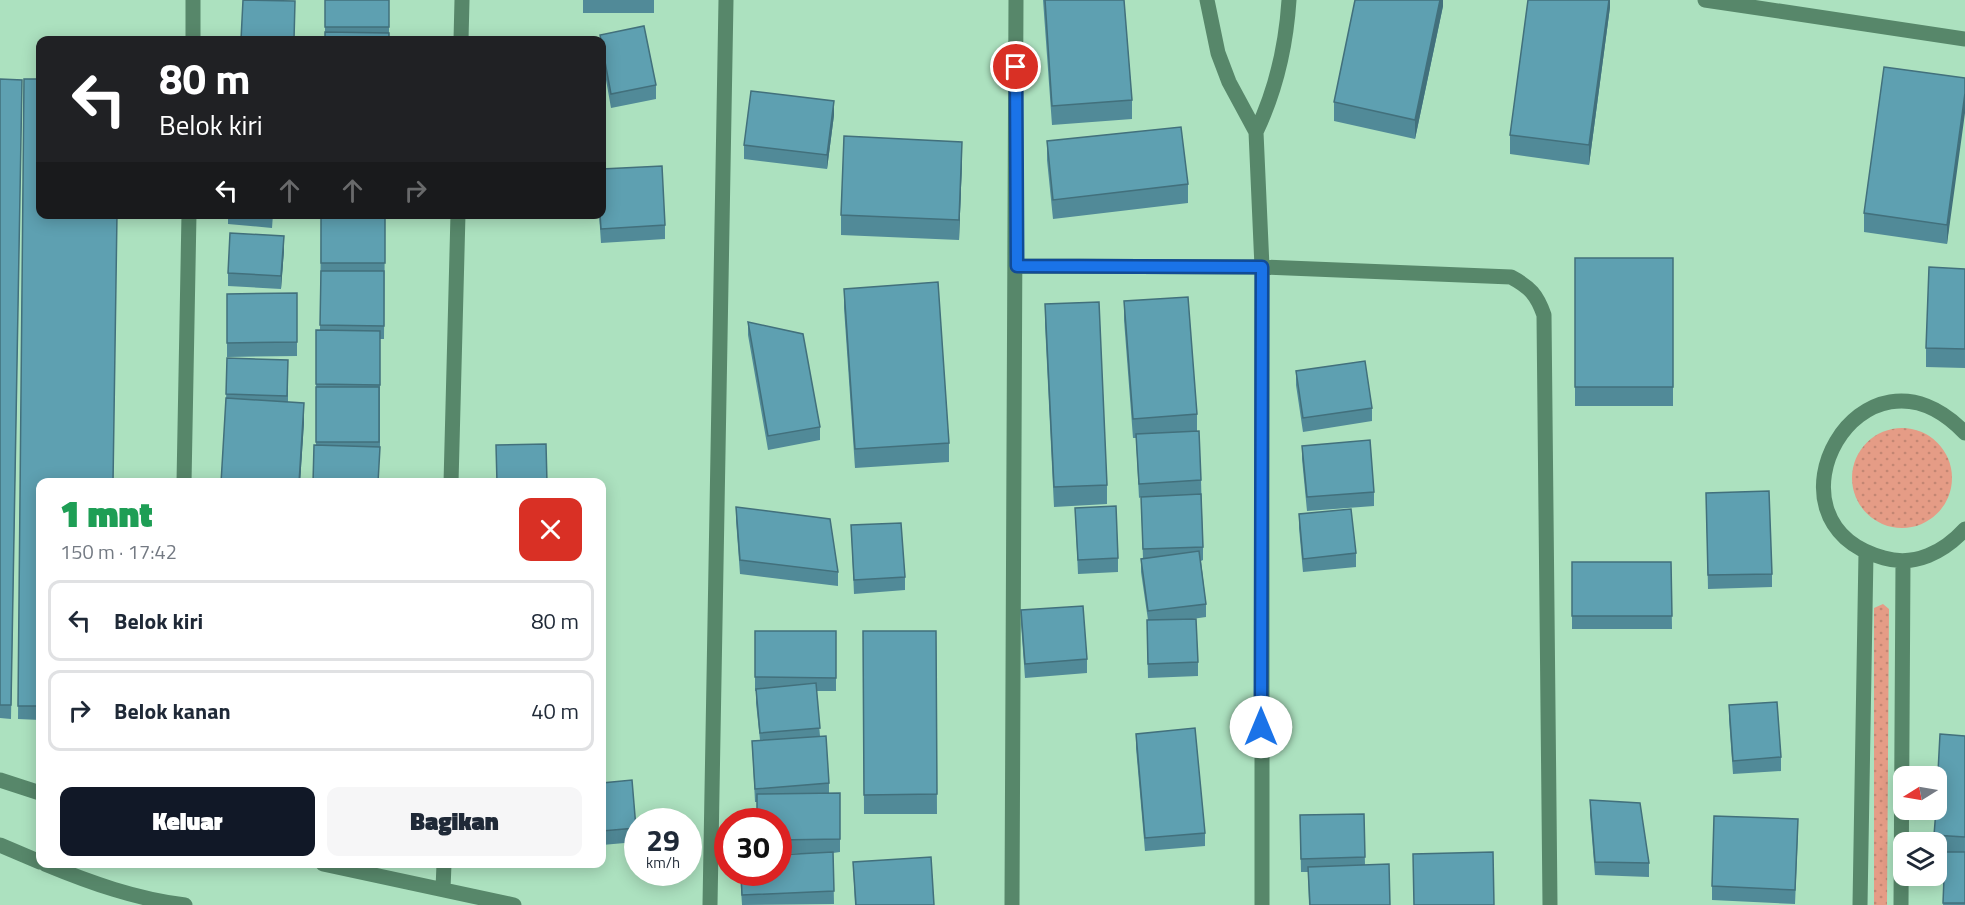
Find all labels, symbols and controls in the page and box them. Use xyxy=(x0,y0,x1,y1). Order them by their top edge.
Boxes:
pin xyxy=(990,41,1041,92)
text: 80 m xyxy=(159,46,251,110)
icon: arrive xyxy=(999,50,1032,83)
icon: left xyxy=(60,60,138,138)
text: Belok kiri xyxy=(159,104,263,145)
icon: left xyxy=(210,174,243,207)
icon: ahead xyxy=(273,174,306,207)
icon: ahead xyxy=(336,174,369,207)
icon: right xyxy=(399,174,432,207)
text: 1 mnt xyxy=(60,486,153,541)
button: close xyxy=(519,498,582,561)
text: 150 m · 17:42 xyxy=(60,536,177,567)
icon: left xyxy=(63,604,96,637)
text: Belok kiri xyxy=(114,604,203,638)
text: 80 m xyxy=(531,604,579,638)
icon: right xyxy=(63,694,96,727)
text: Belok kanan xyxy=(114,694,231,728)
text: 40 m xyxy=(531,694,579,728)
position arrow xyxy=(1229,695,1293,759)
north arrow xyxy=(1893,766,1947,820)
map controls xyxy=(1893,766,1947,886)
button: Keluar xyxy=(60,787,315,856)
button: Bagikan xyxy=(327,787,582,856)
speed limit sign: 30 xyxy=(714,808,792,886)
text: 29 xyxy=(646,817,680,863)
button: layers xyxy=(1893,832,1947,886)
text: km/h xyxy=(646,851,680,874)

